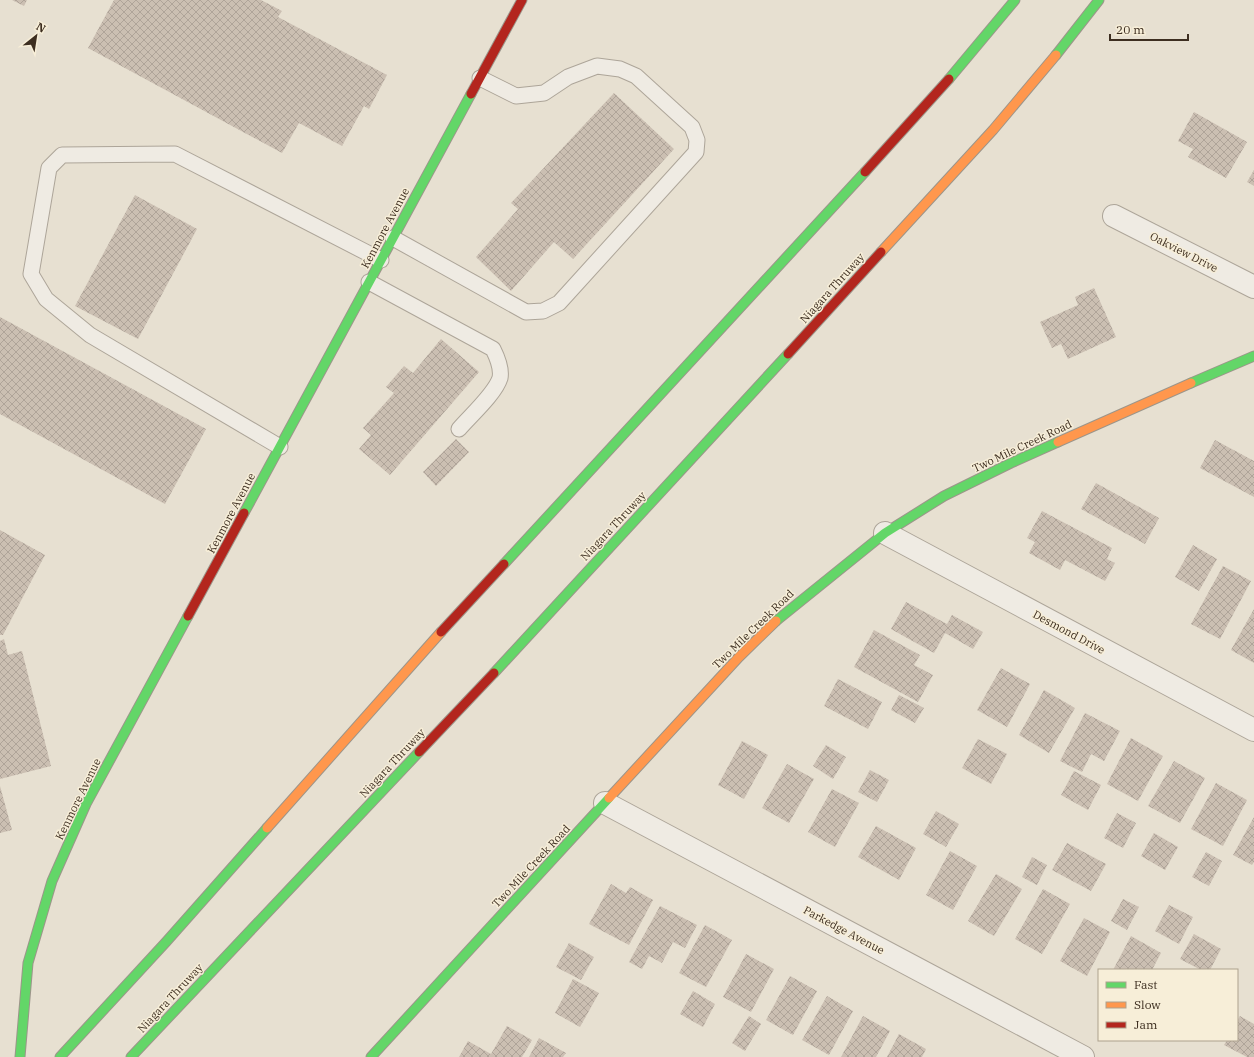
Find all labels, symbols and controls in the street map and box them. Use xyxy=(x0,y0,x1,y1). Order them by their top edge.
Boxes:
north arrow xyxy=(16,16,56,56)
scale bar xyxy=(1110,16,1188,42)
text: N xyxy=(34,19,49,36)
text: 20 m xyxy=(1116,22,1145,37)
street label: Kenmore Avenue xyxy=(358,185,412,271)
street label: Oakview Drive xyxy=(1148,229,1220,275)
street label: Niagara Thruway xyxy=(797,250,867,326)
street label: Two Mile Creek Road xyxy=(970,417,1074,475)
street label: Kenmore Avenue xyxy=(204,470,258,556)
street label: Niagara Thruway xyxy=(577,488,649,564)
street label: Two Mile Creek Road xyxy=(709,586,797,672)
street label: Desmond Drive xyxy=(1031,607,1108,657)
street label: Niagara Thruway xyxy=(356,725,428,801)
street label: Kenmore Avenue xyxy=(52,756,104,842)
street label: Two Mile Creek Road xyxy=(489,821,573,910)
street label: Parkedge Avenue xyxy=(801,903,887,957)
street label: Niagara Thruway xyxy=(134,960,206,1036)
legend xyxy=(1098,969,1238,1041)
text: Fast xyxy=(1134,977,1158,992)
text: Slow xyxy=(1134,997,1161,1012)
text: Jam xyxy=(1134,1017,1158,1032)

